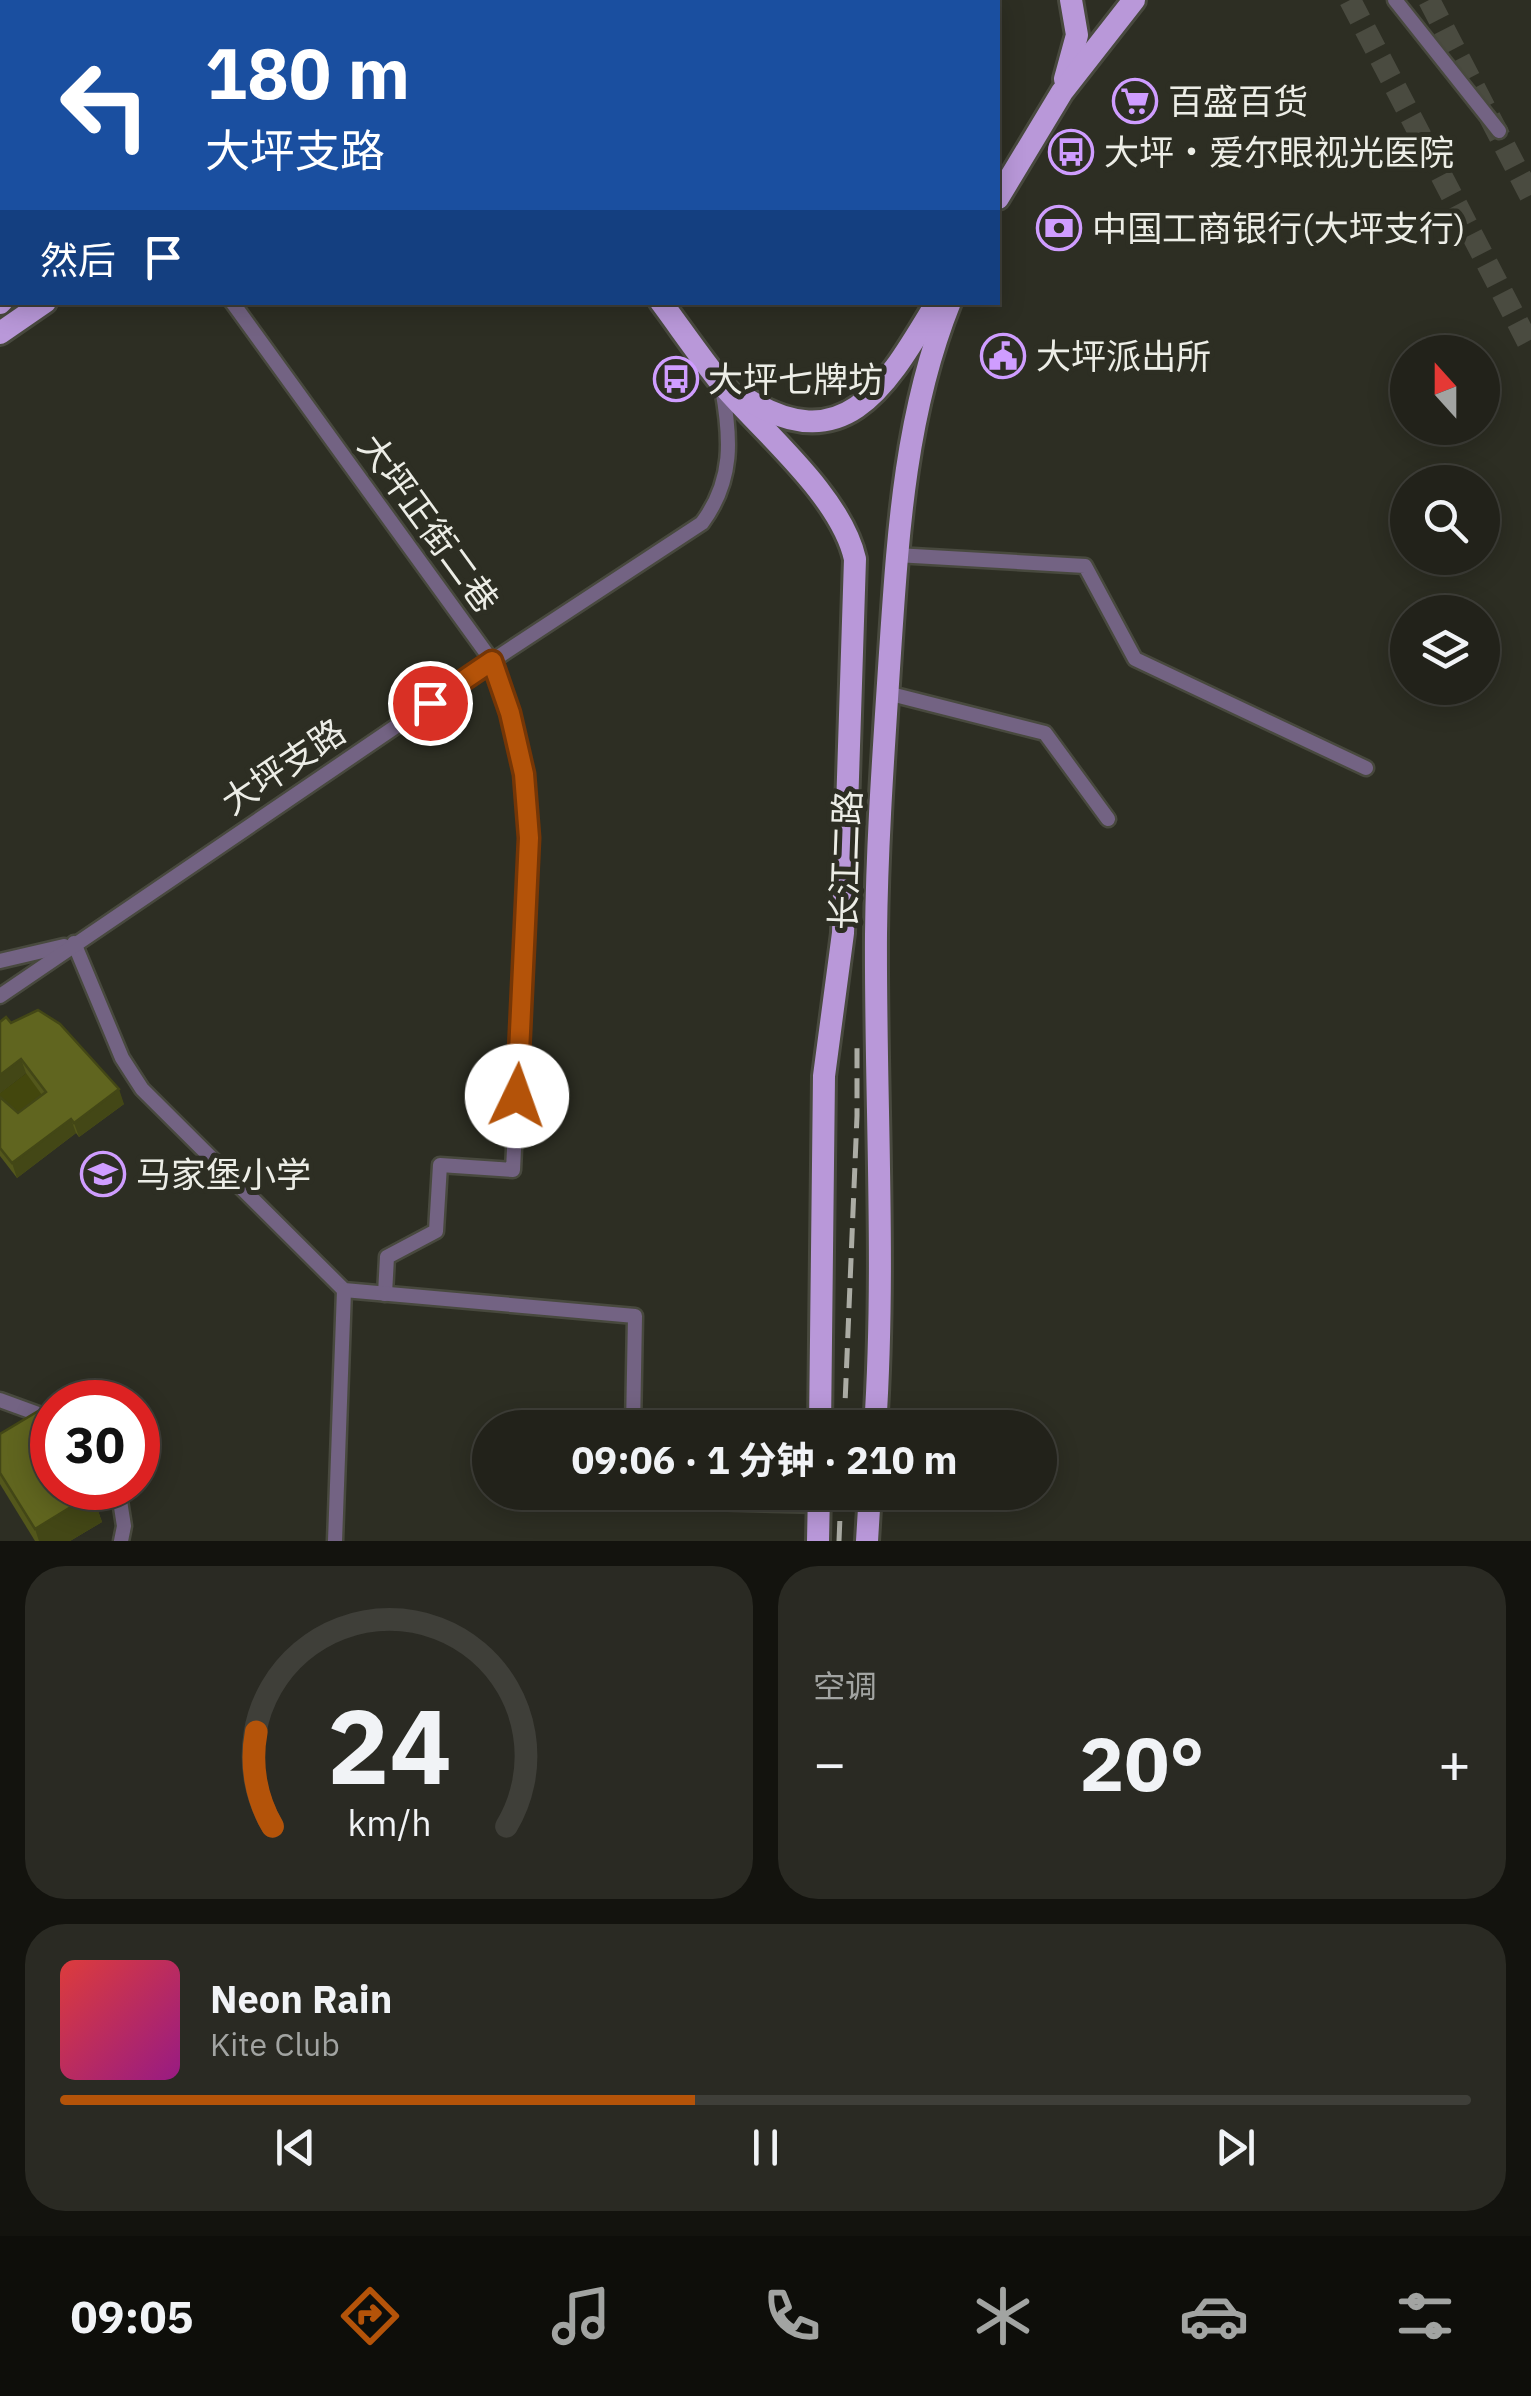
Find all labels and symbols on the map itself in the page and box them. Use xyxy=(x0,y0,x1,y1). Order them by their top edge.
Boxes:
supermarket icon: 百盛百货 xyxy=(1112,78,1158,124)
place label: 百盛百货 xyxy=(1168,78,1308,124)
bus stop icon: 大坪‧爱尔眼视光医院 xyxy=(1048,129,1094,175)
place label: 大坪‧爱尔眼视光医院 xyxy=(1104,129,1454,175)
bank icon: 中国工商银行(大坪支行) xyxy=(1036,205,1082,251)
place label: 中国工商银行(大坪支行) xyxy=(1092,205,1465,251)
public building icon: 大坪派出所 xyxy=(980,333,1026,379)
place label: 大坪派出所 xyxy=(1036,333,1211,379)
north arrow xyxy=(1390,335,1500,445)
bus stop icon: 大坪七牌坊 xyxy=(653,356,699,402)
place label: 大坪七牌坊 xyxy=(708,356,883,402)
street label: 大坪正街二巷 xyxy=(349,425,509,621)
pin xyxy=(388,661,473,746)
street label: 大坪支路 xyxy=(212,708,354,824)
street label: 长江二路 xyxy=(820,789,870,931)
position arrow xyxy=(465,1044,569,1148)
school or university icon: 马家堡小学 xyxy=(80,1151,126,1197)
place label: 马家堡小学 xyxy=(136,1151,311,1197)
speed limit sign: 30 xyxy=(30,1380,160,1510)

